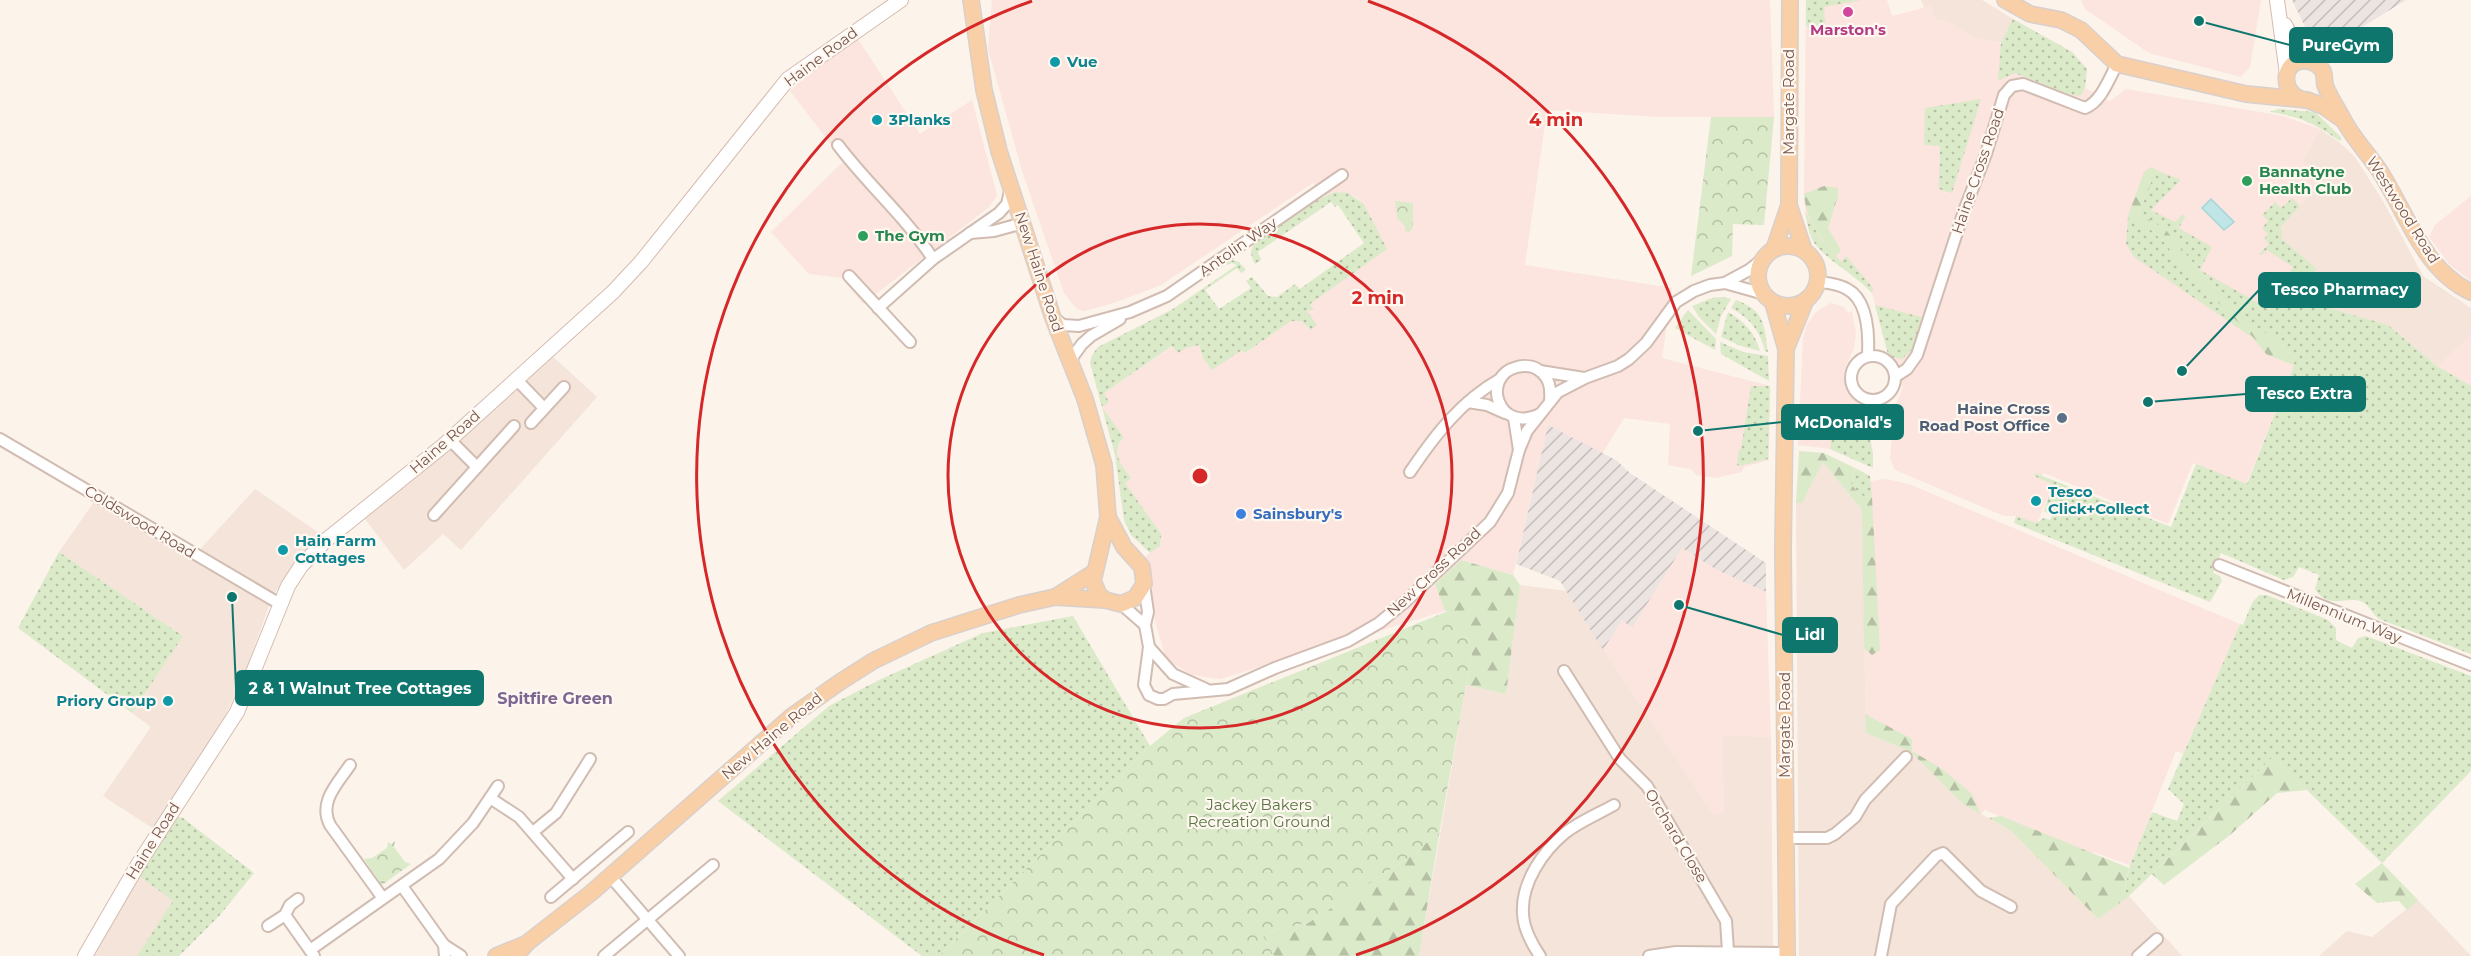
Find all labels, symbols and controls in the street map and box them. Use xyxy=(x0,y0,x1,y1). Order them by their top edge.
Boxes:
marker: Marston's xyxy=(1841,5,1855,19)
place label: Marston's xyxy=(1810,20,1886,39)
street label: Haine Road xyxy=(780,23,861,90)
callout: PureGym xyxy=(2290,28,2392,62)
text: PureGym xyxy=(2302,36,2380,55)
street label: Margate Road xyxy=(1779,49,1798,155)
place label: Vue xyxy=(1066,52,1097,71)
marker: Vue xyxy=(1048,55,1062,69)
street label: Haine Cross Road xyxy=(1947,105,2008,236)
text: 4 min xyxy=(1529,109,1583,131)
place label: 3Planks xyxy=(888,110,951,129)
marker: 3Planks xyxy=(870,113,884,127)
street label: Westwood Road xyxy=(2363,152,2444,267)
place label: Bannatyne Health Club xyxy=(2259,162,2351,198)
marker: Bannatyne Health Club xyxy=(2240,174,2254,188)
street label: New Haine Road xyxy=(1011,209,1068,335)
street label: Antolin Way xyxy=(1195,212,1281,280)
place label: The Gym xyxy=(875,226,945,245)
marker: The Gym xyxy=(856,229,870,243)
callout: Tesco Pharmacy xyxy=(2259,273,2420,307)
text: Tesco Pharmacy xyxy=(2271,280,2409,299)
text: 2 min xyxy=(1352,287,1404,309)
callout: Tesco Extra xyxy=(2246,377,2365,411)
text: Tesco Extra xyxy=(2257,384,2353,403)
place label: Haine Cross Road Post Office xyxy=(1919,399,2050,435)
callout: McDonald's xyxy=(1782,405,1903,439)
street label: Haine Road xyxy=(405,406,484,477)
marker: Haine Cross Road Post Office xyxy=(2055,411,2069,425)
text: McDonald's xyxy=(1794,413,1892,432)
centre of rings xyxy=(1190,466,1210,486)
street label: Coldswood Road xyxy=(81,481,199,562)
place label: Tesco Click+Collect xyxy=(2048,482,2150,518)
marker: Tesco Click+Collect xyxy=(2029,494,2043,508)
place label: Sainsbury's xyxy=(1253,504,1342,523)
marker: Sainsbury's xyxy=(1234,507,1248,521)
street label: New Cross Road xyxy=(1383,523,1485,620)
place label: Hain Farm Cottages xyxy=(295,531,376,567)
marker: Hain Farm Cottages xyxy=(276,543,290,557)
street label: Millennium Way xyxy=(2284,584,2405,648)
callout: Lidl xyxy=(1783,618,1837,652)
text: Lidl xyxy=(1795,625,1825,644)
callout: 2 & 1 Walnut Tree Cottages xyxy=(236,671,483,705)
street label: Margate Road xyxy=(1775,672,1794,778)
text: 2 & 1 Walnut Tree Cottages xyxy=(248,679,472,698)
street label: New Haine Road xyxy=(717,688,826,783)
district label: Spitfire Green xyxy=(497,689,613,708)
place label: Priory Group xyxy=(56,691,156,710)
marker: Priory Group xyxy=(161,694,175,708)
street label: Orchard Close xyxy=(1641,785,1712,886)
park label: Jackey Bakers Recreation Ground xyxy=(1188,795,1330,831)
street label: Haine Road xyxy=(121,799,184,883)

